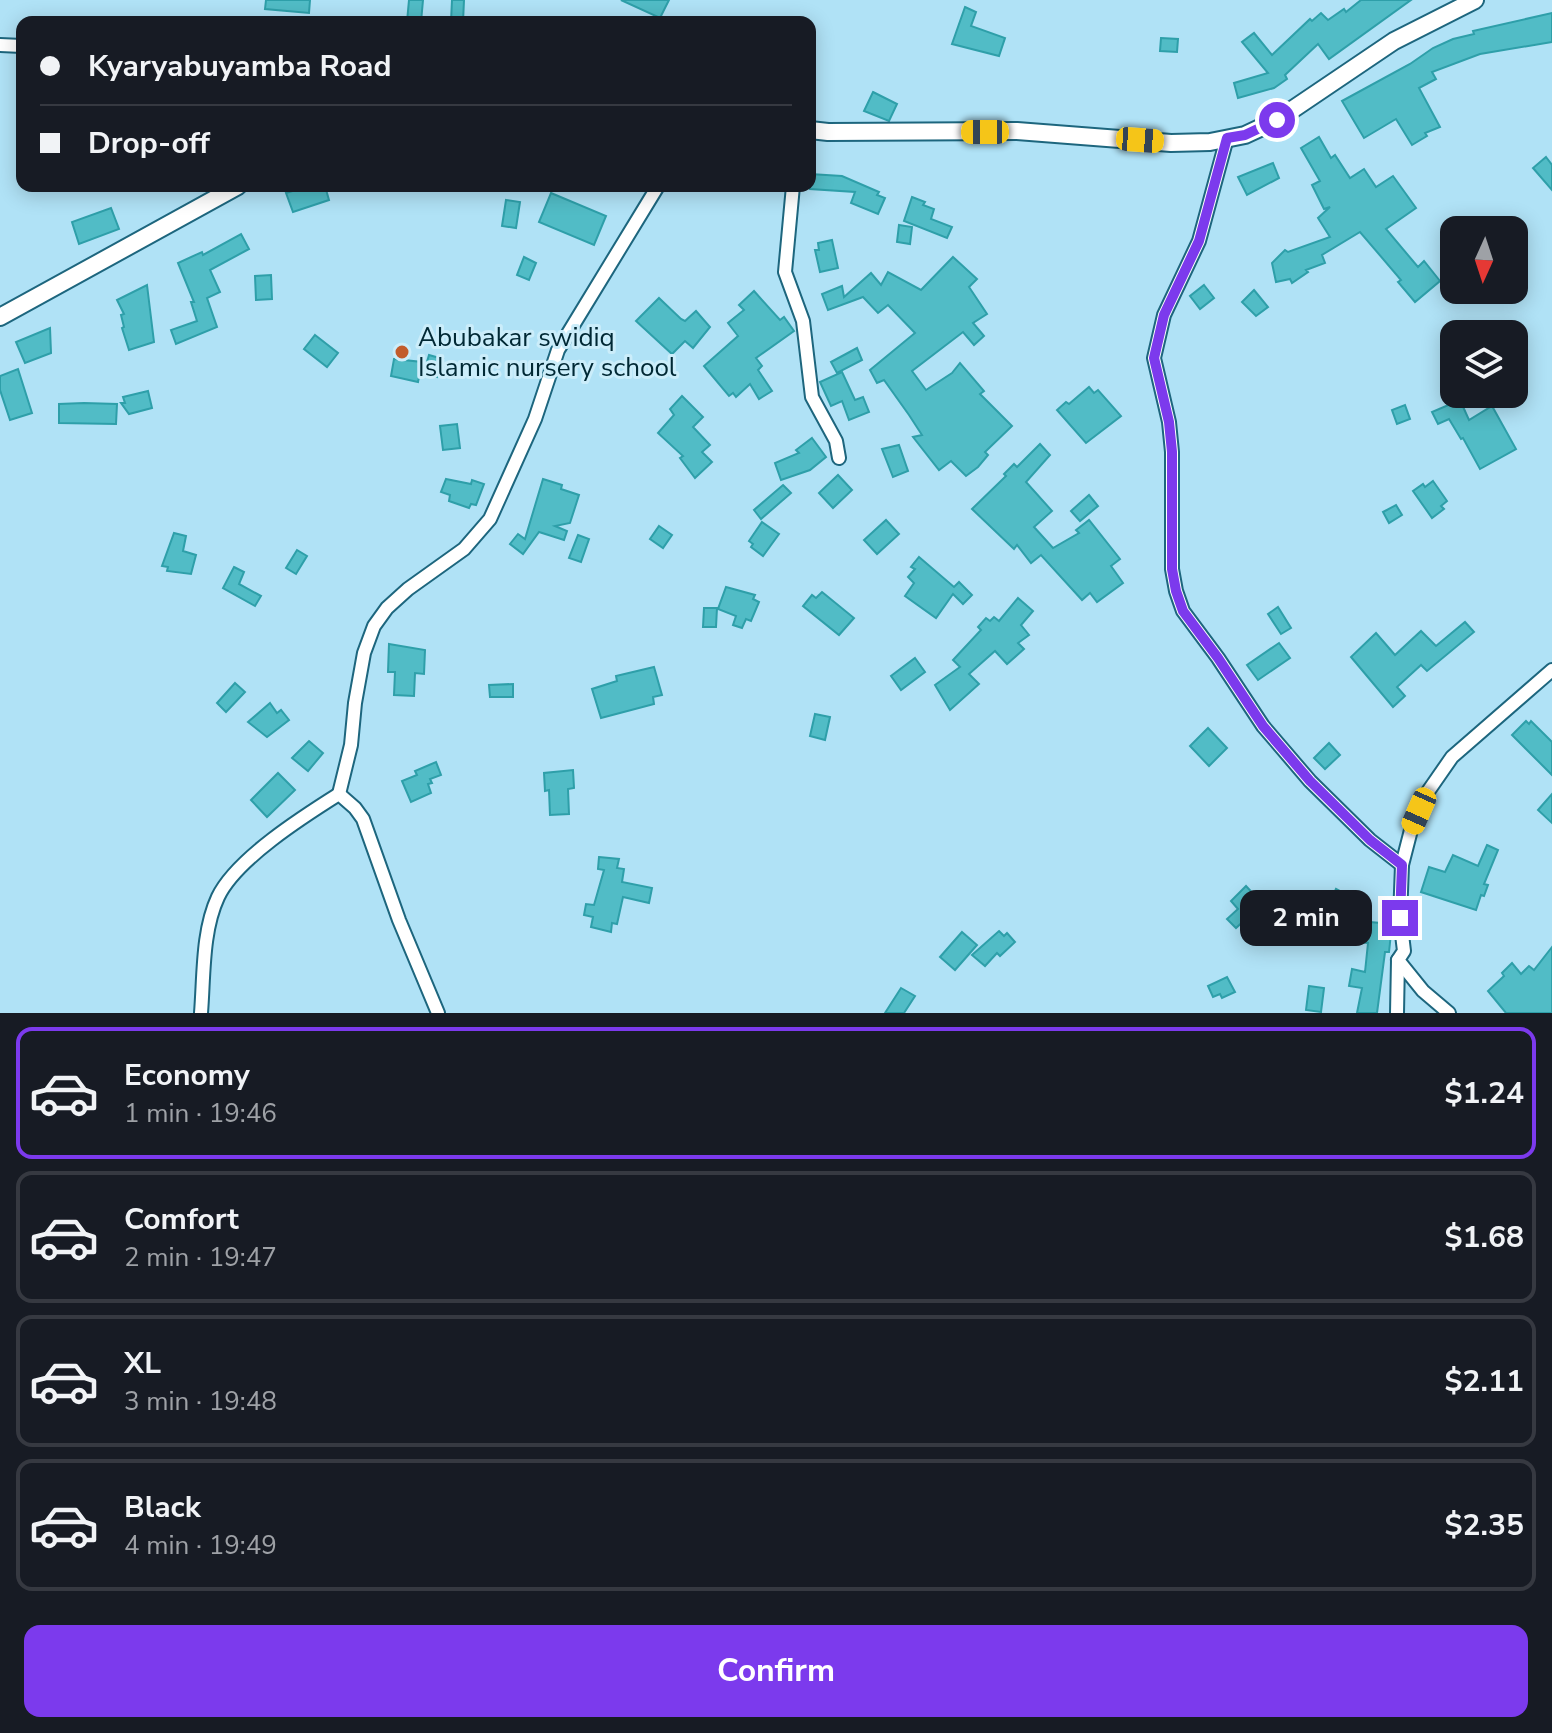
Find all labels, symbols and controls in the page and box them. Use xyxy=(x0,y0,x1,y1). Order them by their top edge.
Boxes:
text: Kyaryabuyamba Road xyxy=(88,46,391,87)
route start xyxy=(1259,102,1295,138)
car xyxy=(961,120,1009,144)
text: Drop-off xyxy=(88,123,210,164)
car xyxy=(1115,126,1165,154)
north arrow xyxy=(1440,216,1528,304)
map controls xyxy=(1440,216,1528,408)
place label: Abubakar swidiq Islamic nursery school xyxy=(418,320,677,385)
button: layers xyxy=(1440,320,1528,408)
marker: Abubakar swidiq Islamic nursery school xyxy=(393,343,411,361)
car xyxy=(1398,784,1440,838)
callout: 2 min xyxy=(1240,890,1372,946)
text: 2 min xyxy=(1272,900,1340,935)
route end xyxy=(1382,900,1418,936)
text: Economy xyxy=(124,1055,250,1096)
icon: car xyxy=(28,1057,100,1129)
text: $1.24 xyxy=(1445,1073,1524,1114)
text: 1 min · 19:46 xyxy=(124,1096,277,1131)
text: Comfort xyxy=(124,1199,239,1240)
icon: car xyxy=(28,1201,100,1273)
text: $1.68 xyxy=(1445,1217,1524,1258)
text: 2 min · 19:47 xyxy=(124,1240,277,1275)
text: XL xyxy=(124,1343,161,1384)
icon: car xyxy=(28,1345,100,1417)
text: $2.11 xyxy=(1445,1361,1524,1402)
text: 3 min · 19:48 xyxy=(124,1384,277,1419)
text: Black xyxy=(124,1487,201,1528)
icon: car xyxy=(28,1489,100,1561)
text: $2.35 xyxy=(1445,1505,1524,1546)
text: 4 min · 19:49 xyxy=(124,1528,277,1563)
button: Confirm xyxy=(24,1625,1528,1717)

